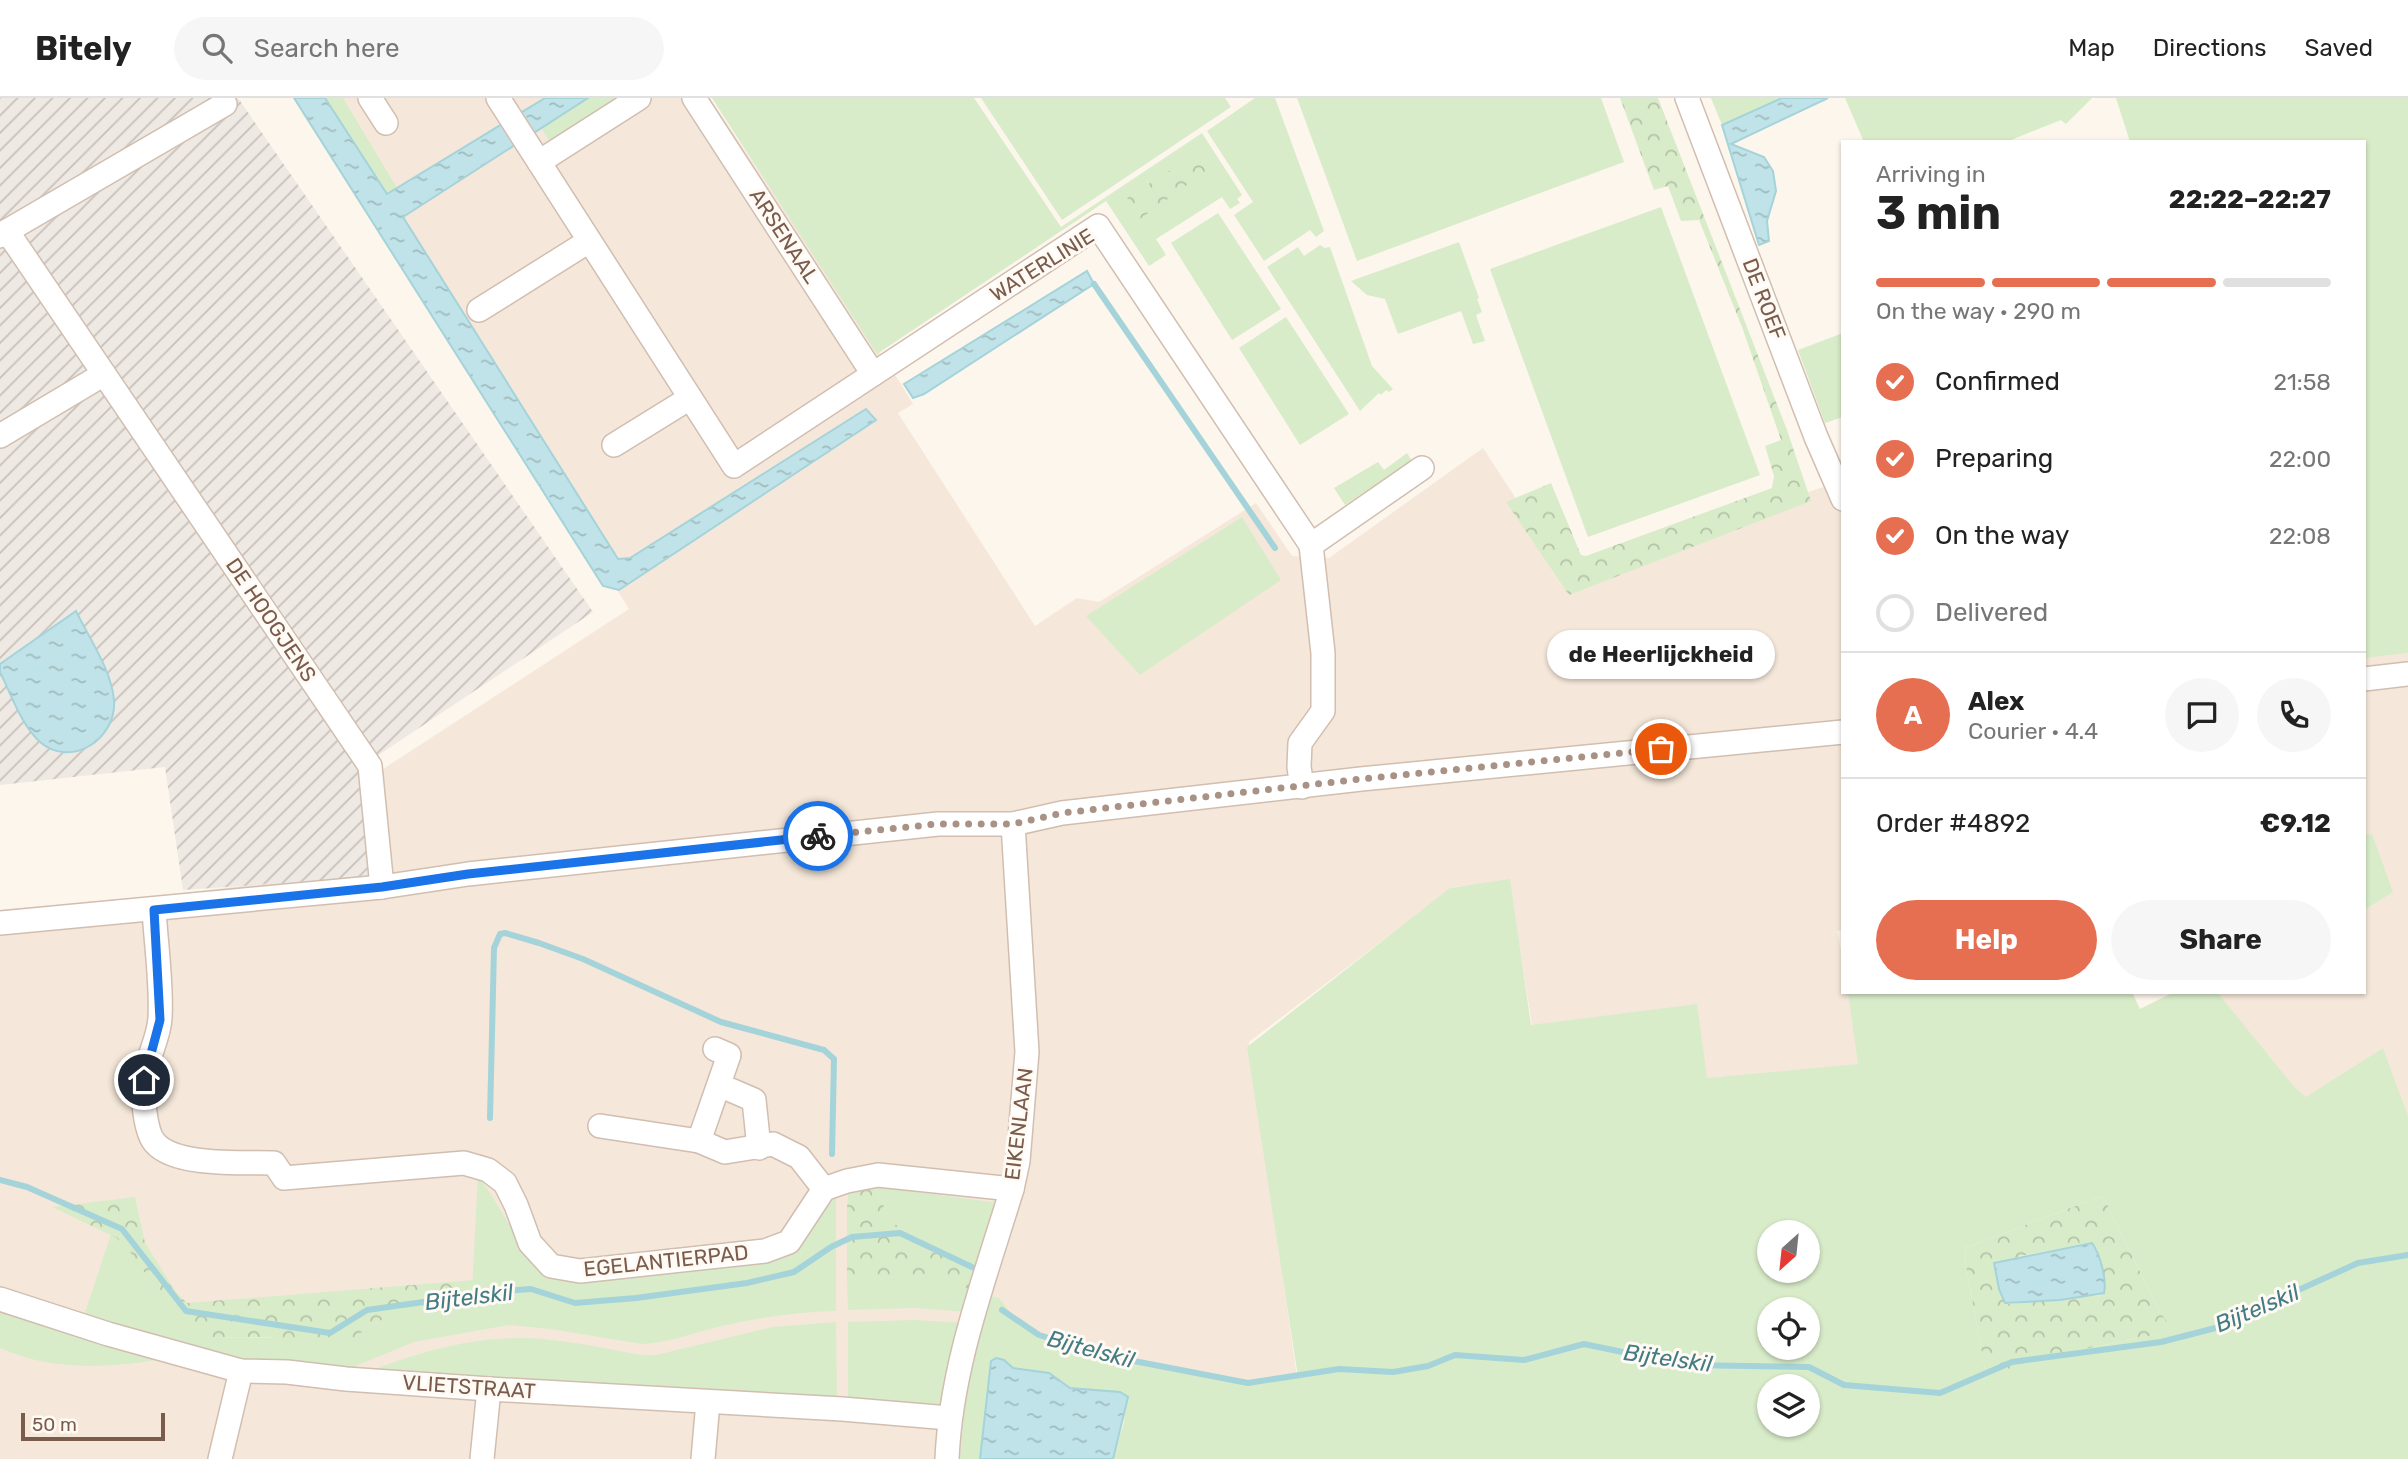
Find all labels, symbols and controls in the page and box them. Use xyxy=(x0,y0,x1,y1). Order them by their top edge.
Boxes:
search box xyxy=(174,17,664,80)
text: Bitely xyxy=(35,29,132,68)
icon: search xyxy=(198,29,236,67)
text: Search here xyxy=(254,33,400,64)
text: Map xyxy=(2068,34,2115,62)
text: Directions xyxy=(2153,34,2266,62)
text: Saved xyxy=(2304,34,2373,62)
text: Arriving in xyxy=(1876,160,1986,188)
street label: ARSENAAL xyxy=(744,184,824,288)
text: 22:22–22:27 xyxy=(2169,184,2331,215)
text: 3 min xyxy=(1876,186,2001,241)
street label: WATERLINIE xyxy=(985,223,1098,306)
street label: DE ROEF xyxy=(1738,255,1791,343)
text: On the way · 290 m xyxy=(1876,297,2081,325)
icon: check xyxy=(1876,363,1914,401)
text: Confirmed xyxy=(1935,366,2060,397)
text: 21:58 xyxy=(2273,368,2331,396)
icon: check xyxy=(1876,440,1914,478)
text: Preparing xyxy=(1935,443,2053,474)
text: 22:00 xyxy=(2269,445,2331,473)
icon: check xyxy=(1876,517,1914,555)
text: On the way xyxy=(1935,520,2069,551)
text: 22:08 xyxy=(2269,522,2331,550)
street label: DE HOOGJENS xyxy=(221,553,322,686)
text: Delivered xyxy=(1935,597,2048,628)
callout: de Heerlijckheid xyxy=(1547,630,1775,679)
text: de Heerlijckheid xyxy=(1569,640,1753,668)
button: chat xyxy=(2165,678,2239,752)
button: phone xyxy=(2257,678,2331,752)
text: Alex xyxy=(1968,686,2024,717)
text: A xyxy=(1904,700,1922,731)
text: Courier · 4.4 xyxy=(1968,717,2098,745)
pin xyxy=(1631,719,1691,779)
icon: bag xyxy=(1642,730,1680,768)
courier xyxy=(783,801,853,871)
text: Order #4892 xyxy=(1876,808,2030,839)
text: €9.12 xyxy=(2260,808,2331,839)
icon: bike xyxy=(799,817,837,855)
button: Help xyxy=(1876,900,2097,980)
button: Share xyxy=(2111,900,2331,980)
pin xyxy=(114,1050,174,1110)
icon: home xyxy=(125,1061,163,1099)
street label: EIKENLAAN xyxy=(999,1066,1038,1182)
north arrow xyxy=(1757,1220,1820,1283)
map controls xyxy=(1757,1220,1820,1437)
street label: EGELANTIERPAD xyxy=(582,1239,750,1282)
water label: Bijtelskil xyxy=(423,1278,515,1316)
water label: Bijtelskil xyxy=(2211,1278,2304,1338)
button: locate xyxy=(1757,1297,1820,1360)
water label: Bijtelskil xyxy=(1044,1324,1138,1374)
water label: Bijtelskil xyxy=(1622,1338,1714,1378)
street label: VLIETSTRAAT xyxy=(401,1369,537,1404)
button: layers xyxy=(1757,1374,1820,1437)
scale bar xyxy=(21,1410,164,1442)
text: 50 m xyxy=(32,1413,77,1436)

